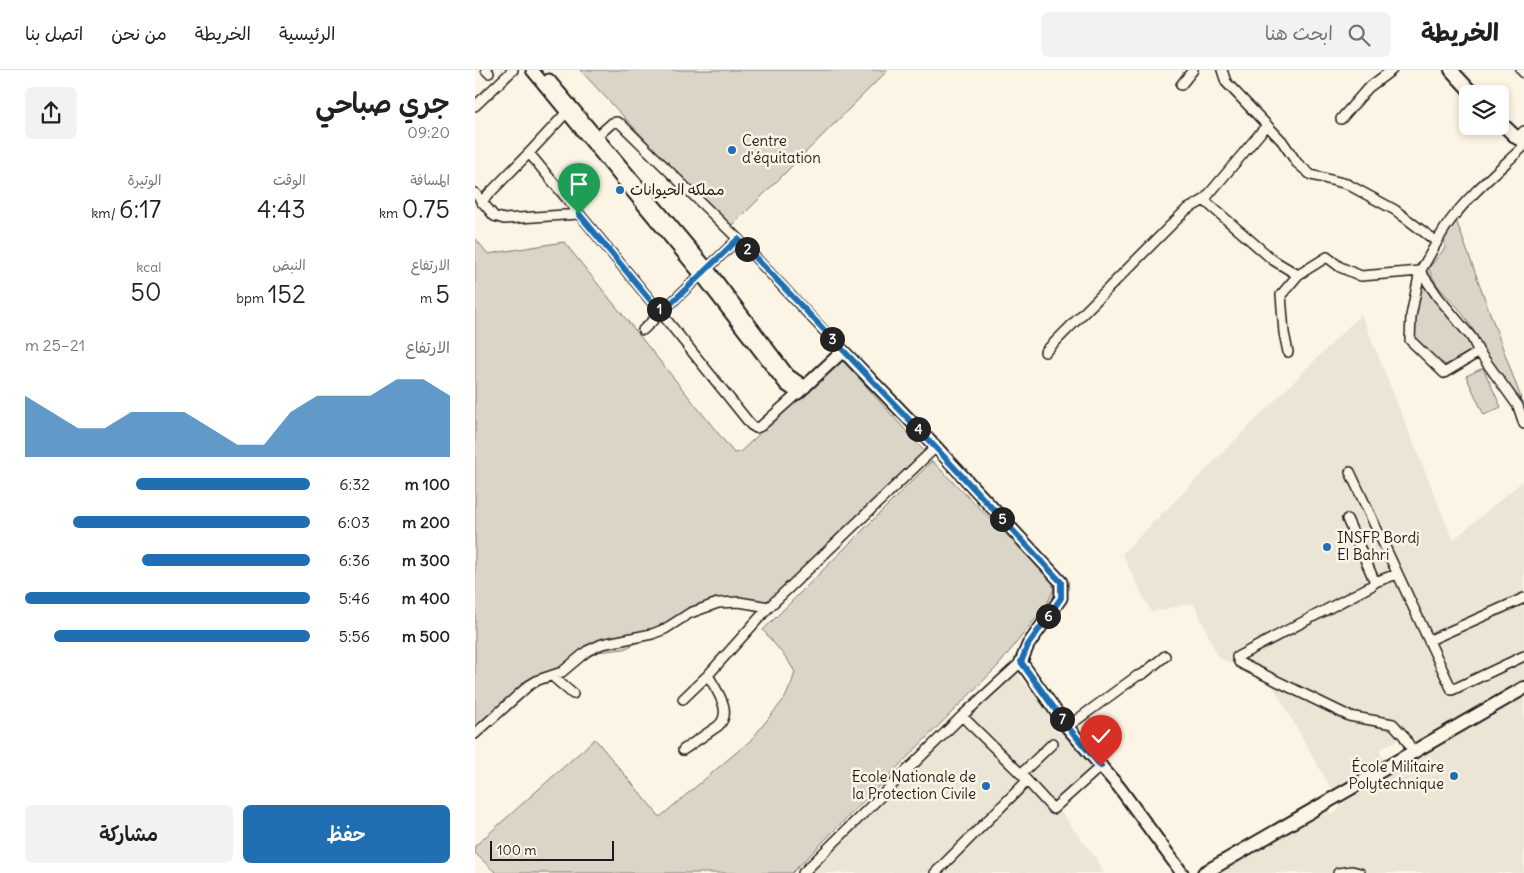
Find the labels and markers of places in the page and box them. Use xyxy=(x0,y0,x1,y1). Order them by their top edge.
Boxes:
place label: Centre d'équitation xyxy=(742,131,821,167)
marker: Centre d'équitation xyxy=(726,144,738,156)
pin xyxy=(558,163,600,214)
place label: مملكه الحيوانات xyxy=(630,180,725,199)
marker: مملكه الحيوانات xyxy=(614,184,626,196)
pin: 2 xyxy=(735,236,759,262)
pin: 1 xyxy=(647,296,671,322)
pin: 3 xyxy=(819,326,845,352)
pin: 4 xyxy=(905,416,931,442)
pin: 5 xyxy=(989,506,1015,532)
place label: INSFP Bordj El Bahri xyxy=(1337,528,1420,564)
marker: INSFP Bordj El Bahri xyxy=(1321,541,1333,553)
pin: 6 xyxy=(1035,604,1061,628)
pin: 7 xyxy=(1049,706,1075,732)
pin xyxy=(1080,715,1122,766)
place label: École Militaire Polytechnique xyxy=(1349,757,1444,793)
place label: Ecole Nationale de la Protection Civile xyxy=(852,767,976,803)
marker: École Militaire Polytechnique xyxy=(1448,770,1460,782)
marker: Ecole Nationale de la Protection Civile xyxy=(980,780,992,792)

